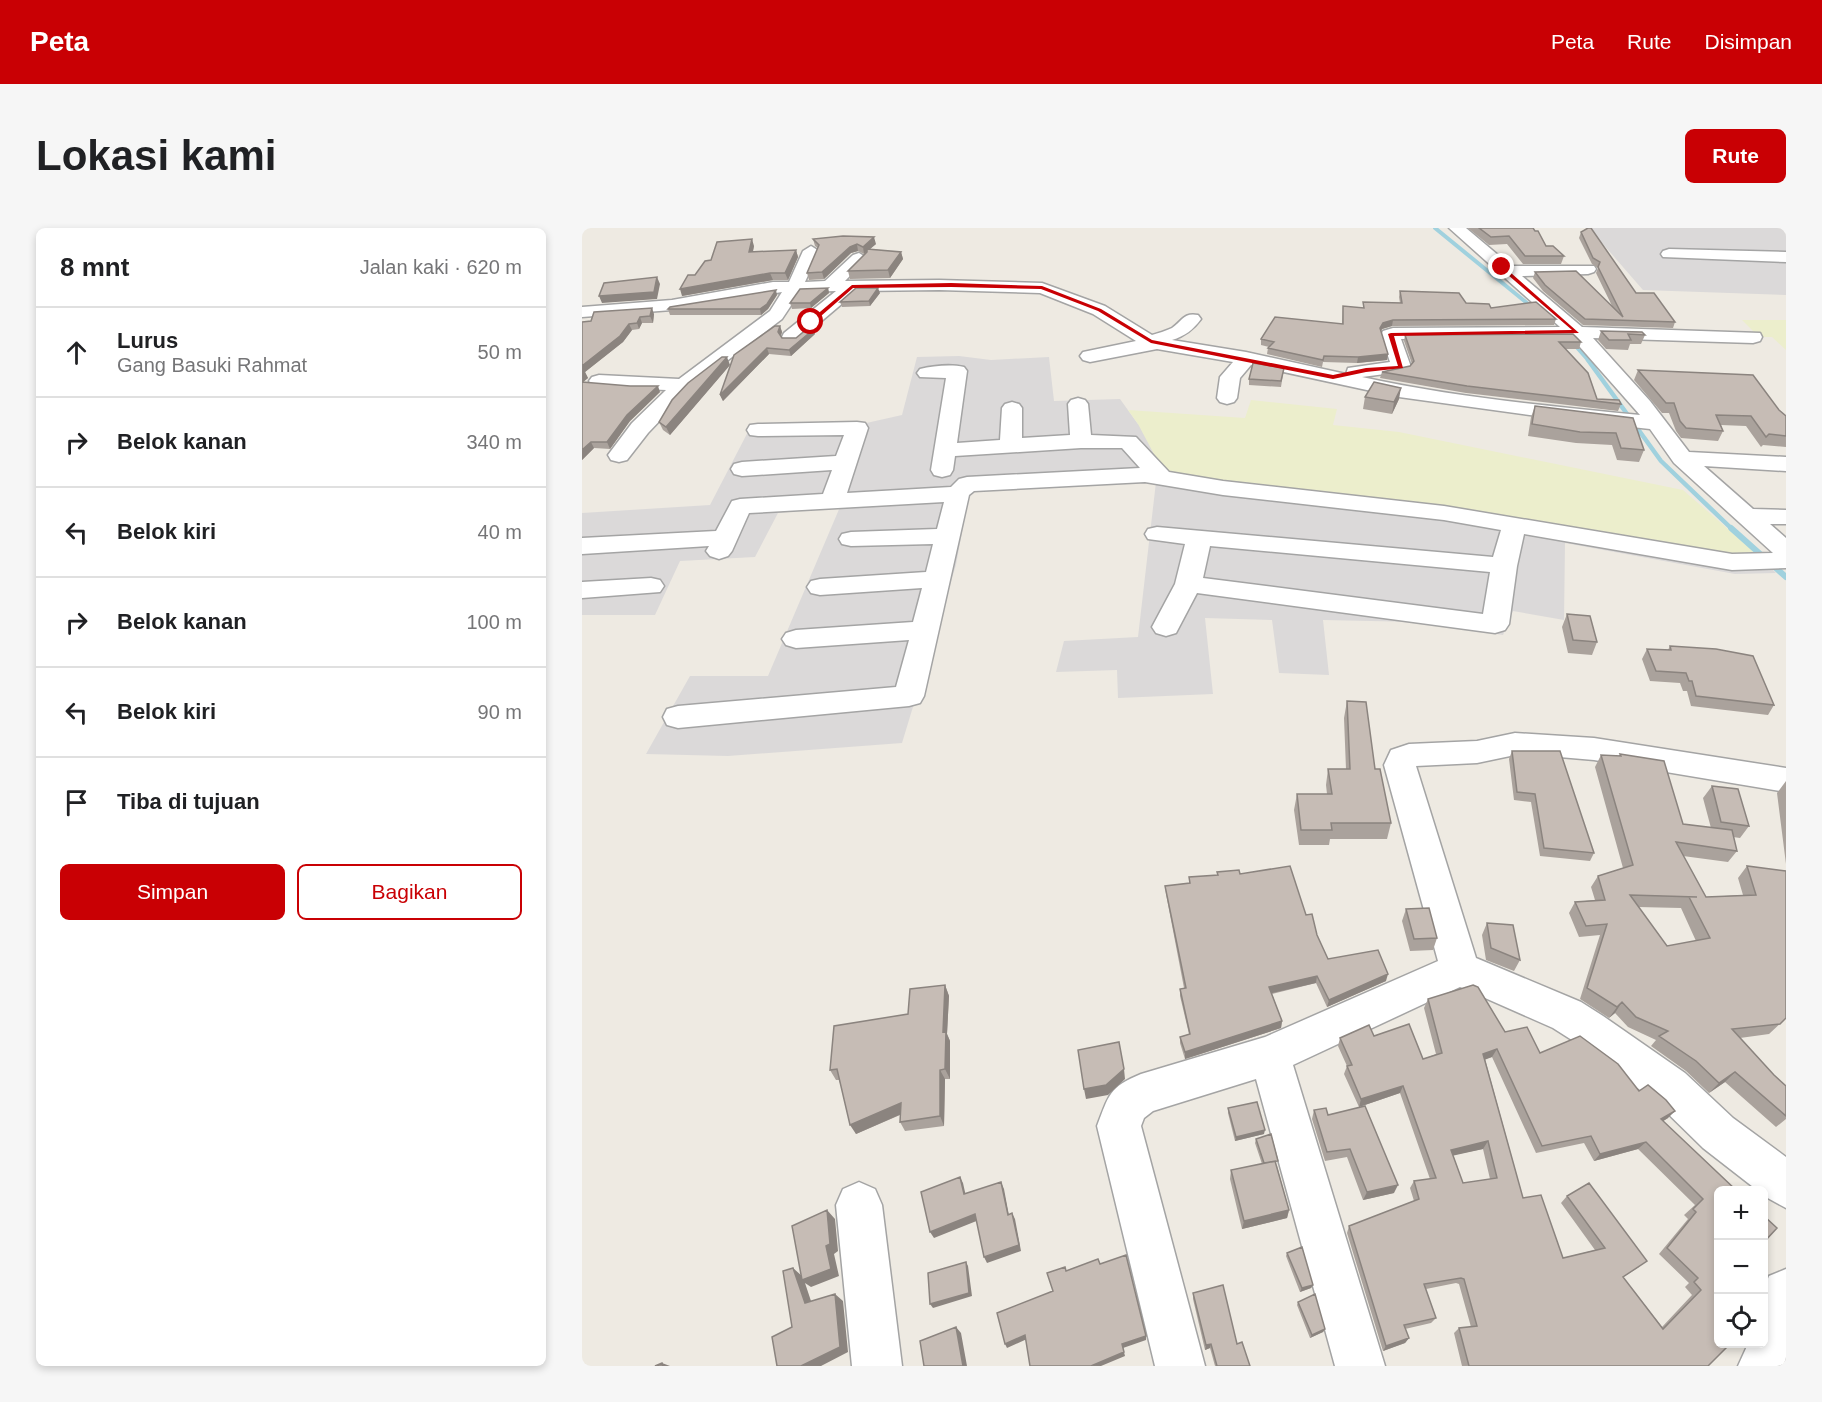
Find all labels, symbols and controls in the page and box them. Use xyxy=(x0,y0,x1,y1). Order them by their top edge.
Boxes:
text: Peta xyxy=(30,26,89,57)
text: Peta xyxy=(1551,30,1594,53)
text: Rute xyxy=(1627,30,1671,53)
text: Disimpan xyxy=(1704,30,1792,53)
button: Rute xyxy=(1685,129,1786,183)
text: Lokasi kami xyxy=(36,132,276,179)
text: 8 mnt xyxy=(60,252,129,282)
route end xyxy=(1488,253,1514,279)
text: Jalan kaki · 620 m xyxy=(360,256,522,278)
route start xyxy=(797,308,823,334)
text: Lurus xyxy=(117,328,178,353)
icon: ahead xyxy=(60,336,93,369)
text: 50 m xyxy=(478,341,522,363)
text: Gang Basuki Rahmat xyxy=(117,354,307,376)
icon: right xyxy=(60,426,93,459)
text: Belok kanan xyxy=(117,429,247,454)
text: 340 m xyxy=(466,431,522,453)
icon: left xyxy=(60,516,93,549)
text: Belok kiri xyxy=(117,519,216,544)
text: 40 m xyxy=(478,521,522,543)
icon: right xyxy=(60,606,93,639)
text: Belok kanan xyxy=(117,609,247,634)
text: 100 m xyxy=(466,611,522,633)
icon: left xyxy=(60,696,93,729)
text: Belok kiri xyxy=(117,699,216,724)
text: 90 m xyxy=(478,701,522,723)
icon: arrive xyxy=(60,786,93,819)
text: Tiba di tujuan xyxy=(117,789,260,814)
button: Simpan xyxy=(60,864,285,920)
button: Bagikan xyxy=(297,864,522,920)
map controls xyxy=(1714,1186,1768,1348)
button: + xyxy=(1714,1186,1768,1240)
button: − xyxy=(1714,1240,1768,1294)
button: locate xyxy=(1714,1294,1768,1348)

